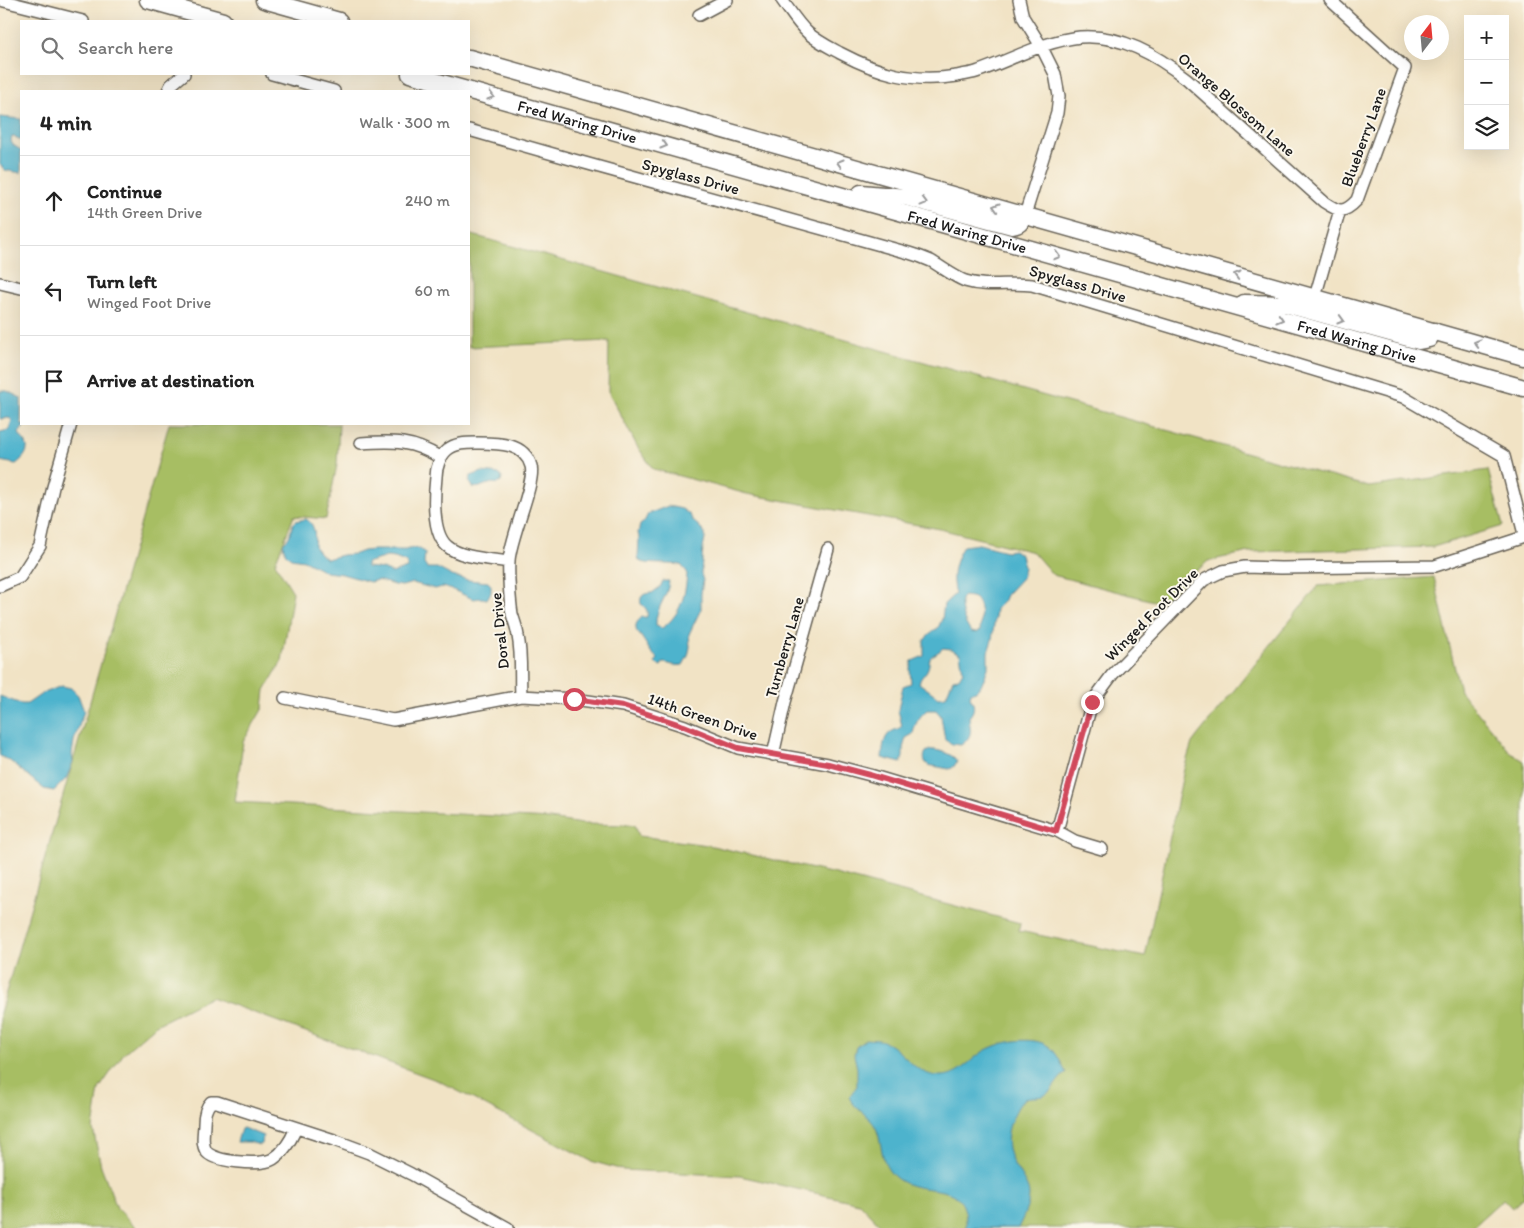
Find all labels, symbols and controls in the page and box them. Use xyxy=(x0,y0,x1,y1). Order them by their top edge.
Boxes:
north arrow xyxy=(1404,15,1449,60)
map controls xyxy=(1464,15,1509,150)
button: + xyxy=(1464,15,1509,60)
search box xyxy=(20,20,470,75)
icon: search xyxy=(38,34,66,62)
text: Search here xyxy=(78,36,173,59)
street label: Orange Blossom Lane xyxy=(1174,48,1299,161)
button: − xyxy=(1464,60,1509,105)
street label: Blueberry Lane xyxy=(1337,85,1390,189)
one-way arrow xyxy=(486,91,495,101)
street label: Fred Waring Drive xyxy=(516,96,639,148)
button: layers xyxy=(1464,105,1509,150)
text: 4 min xyxy=(40,110,92,135)
text: Walk · 300 m xyxy=(359,113,450,132)
one-way arrow xyxy=(660,139,669,150)
street label: Spyglass Drive xyxy=(640,154,742,199)
one-way arrow xyxy=(836,158,844,168)
text: Continue xyxy=(87,180,162,203)
icon: ahead xyxy=(40,187,68,215)
text: 240 m xyxy=(405,191,450,210)
one-way arrow xyxy=(920,197,928,207)
one-way arrow xyxy=(992,202,1000,213)
text: 14th Green Drive xyxy=(87,203,202,222)
street label: Fred Waring Drive xyxy=(905,206,1029,257)
one-way arrow xyxy=(1052,250,1060,260)
street label: Spyglass Drive xyxy=(1027,261,1129,306)
text: Turn left xyxy=(87,270,157,293)
one-way arrow xyxy=(1233,271,1241,281)
icon: left xyxy=(40,277,68,305)
text: 60 m xyxy=(415,281,450,300)
text: Winged Foot Drive xyxy=(87,293,211,312)
one-way arrow xyxy=(1276,313,1284,323)
one-way arrow xyxy=(1337,314,1345,324)
street label: Fred Waring Drive xyxy=(1295,316,1419,367)
one-way arrow xyxy=(1474,339,1482,349)
icon: arrive xyxy=(40,367,68,395)
text: Arrive at destination xyxy=(87,369,254,392)
street label: Winged Foot Drive xyxy=(1101,563,1202,665)
street label: Doral Drive xyxy=(486,592,513,670)
street label: Turnberry Lane xyxy=(761,594,808,700)
route start xyxy=(563,688,586,711)
street label: 14th Green Drive xyxy=(645,689,760,744)
route end xyxy=(1081,691,1104,714)

